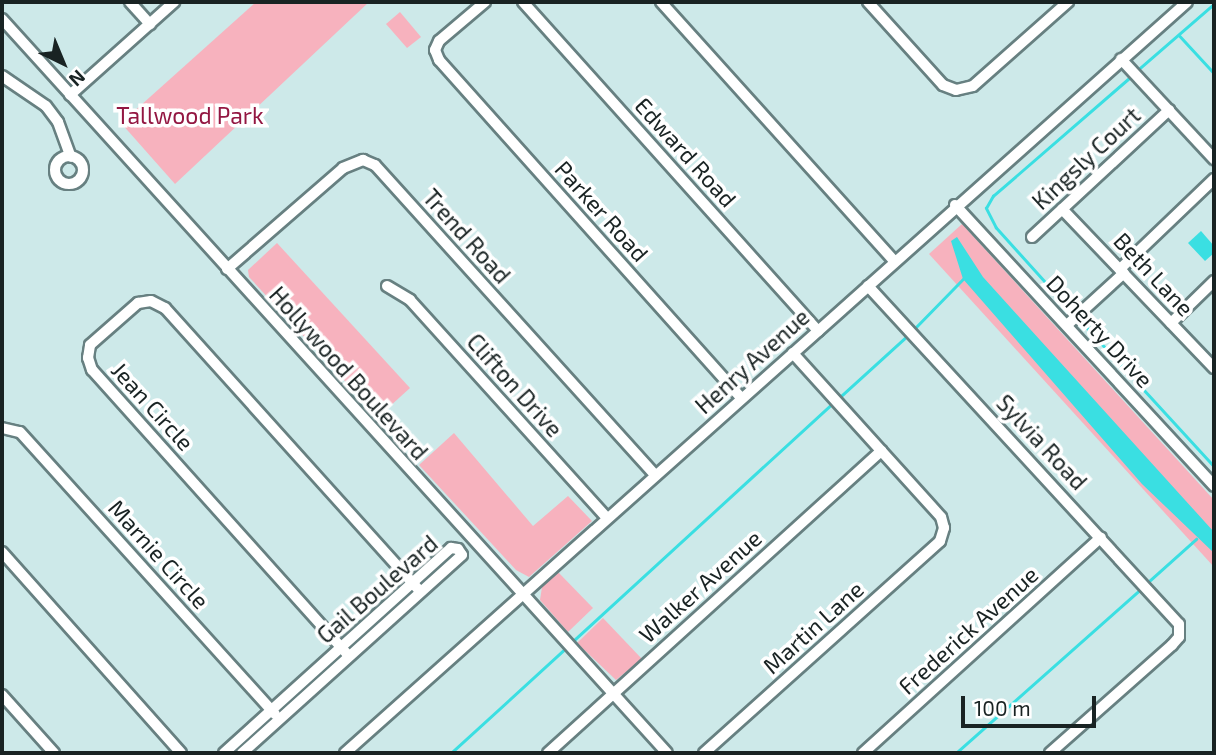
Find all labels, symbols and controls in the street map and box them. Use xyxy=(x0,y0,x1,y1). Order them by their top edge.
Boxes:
north arrow xyxy=(28,28,98,98)
text: N xyxy=(65,66,91,92)
street label: Edward Road xyxy=(630,92,742,212)
park label: Tallwood Park xyxy=(116,101,264,129)
street label: Kingsly Court xyxy=(1026,101,1146,215)
street label: Parker Road xyxy=(549,155,655,267)
street label: Trend Road xyxy=(418,183,516,289)
street label: Beth Lane xyxy=(1108,227,1200,321)
street label: Doherty Drive xyxy=(1041,269,1159,393)
street label: Hollywood Boulevard xyxy=(264,281,434,465)
street label: Henry Avenue xyxy=(689,302,815,420)
street label: Clifton Drive xyxy=(461,328,569,442)
street label: Jean Circle xyxy=(106,356,200,456)
street label: Sylvia Road xyxy=(991,389,1093,495)
street label: Marnie Circle xyxy=(103,494,215,614)
street label: Walker Avenue xyxy=(633,524,767,648)
street label: Gail Boulevard xyxy=(311,529,443,649)
street label: Frederick Avenue xyxy=(892,560,1044,700)
street label: Martin Lane xyxy=(757,575,869,679)
scale bar xyxy=(964,682,1099,726)
text: 100 m xyxy=(974,695,1031,720)

